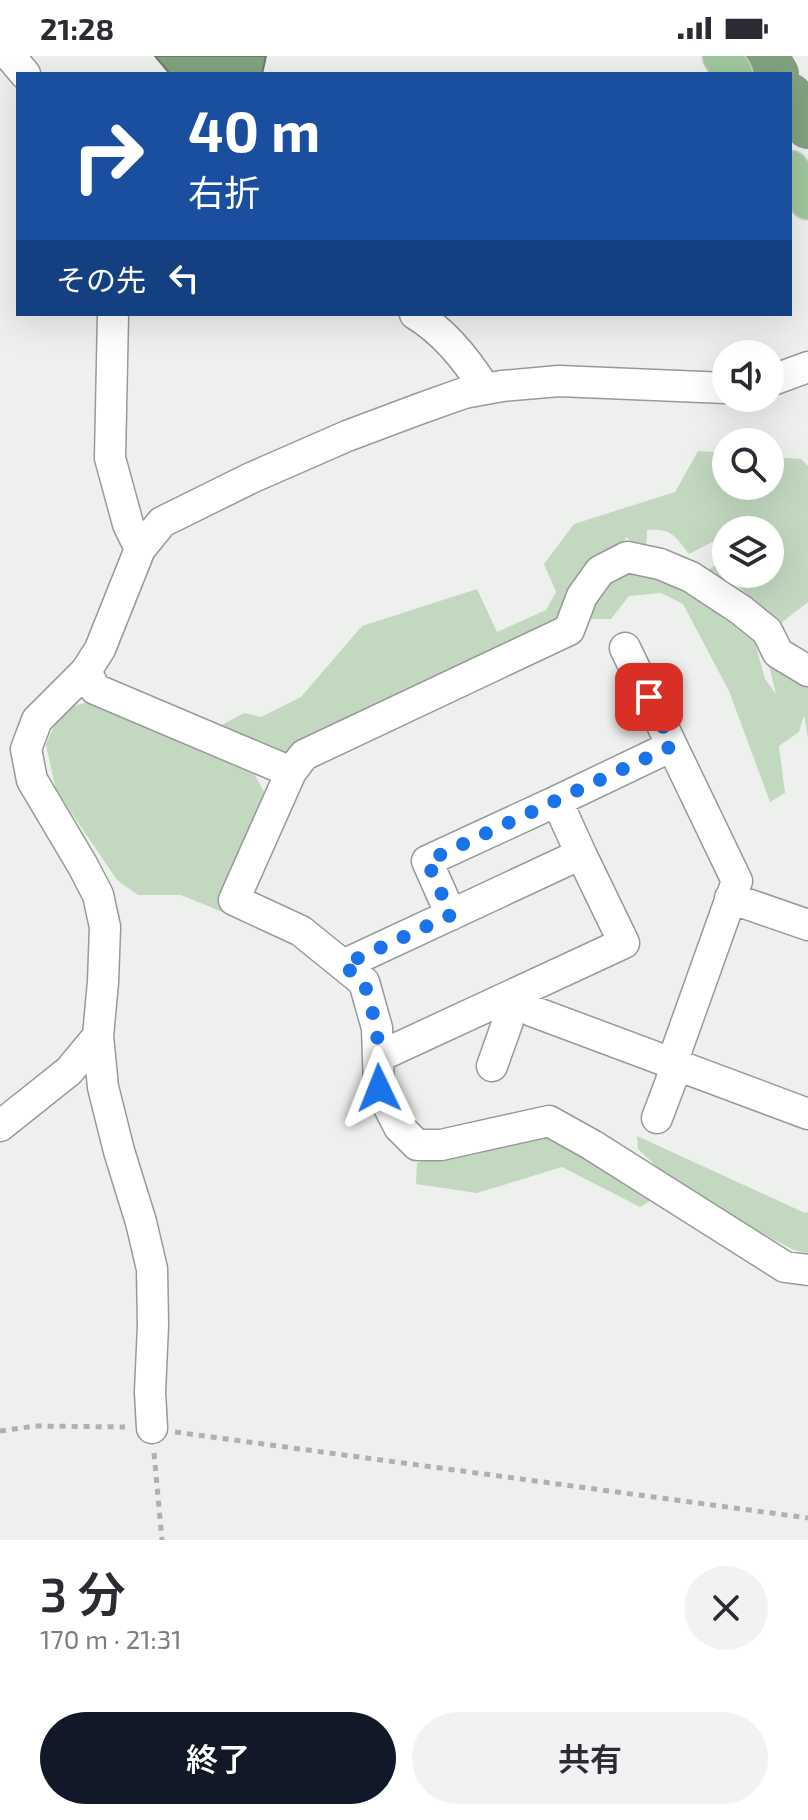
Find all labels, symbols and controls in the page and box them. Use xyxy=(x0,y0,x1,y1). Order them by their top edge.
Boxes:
text: 21:28 xyxy=(40,10,114,46)
text: 40 m xyxy=(188,96,320,163)
icon: right xyxy=(56,104,160,208)
text: 右折 xyxy=(188,170,260,213)
icon: left xyxy=(162,256,206,300)
text: その先 xyxy=(56,261,146,297)
map controls xyxy=(712,340,784,588)
button: sound xyxy=(712,340,784,412)
button: search xyxy=(712,428,784,500)
button: layers xyxy=(712,516,784,588)
pin xyxy=(615,663,683,731)
icon: arrive xyxy=(627,675,671,719)
position arrow xyxy=(337,1046,421,1130)
text: 3 分 xyxy=(40,1564,126,1622)
button: close xyxy=(684,1566,768,1650)
text: 170 m · 21:31 xyxy=(40,1623,182,1654)
button: 終了 xyxy=(40,1712,396,1804)
button: 共有 xyxy=(412,1712,768,1804)

